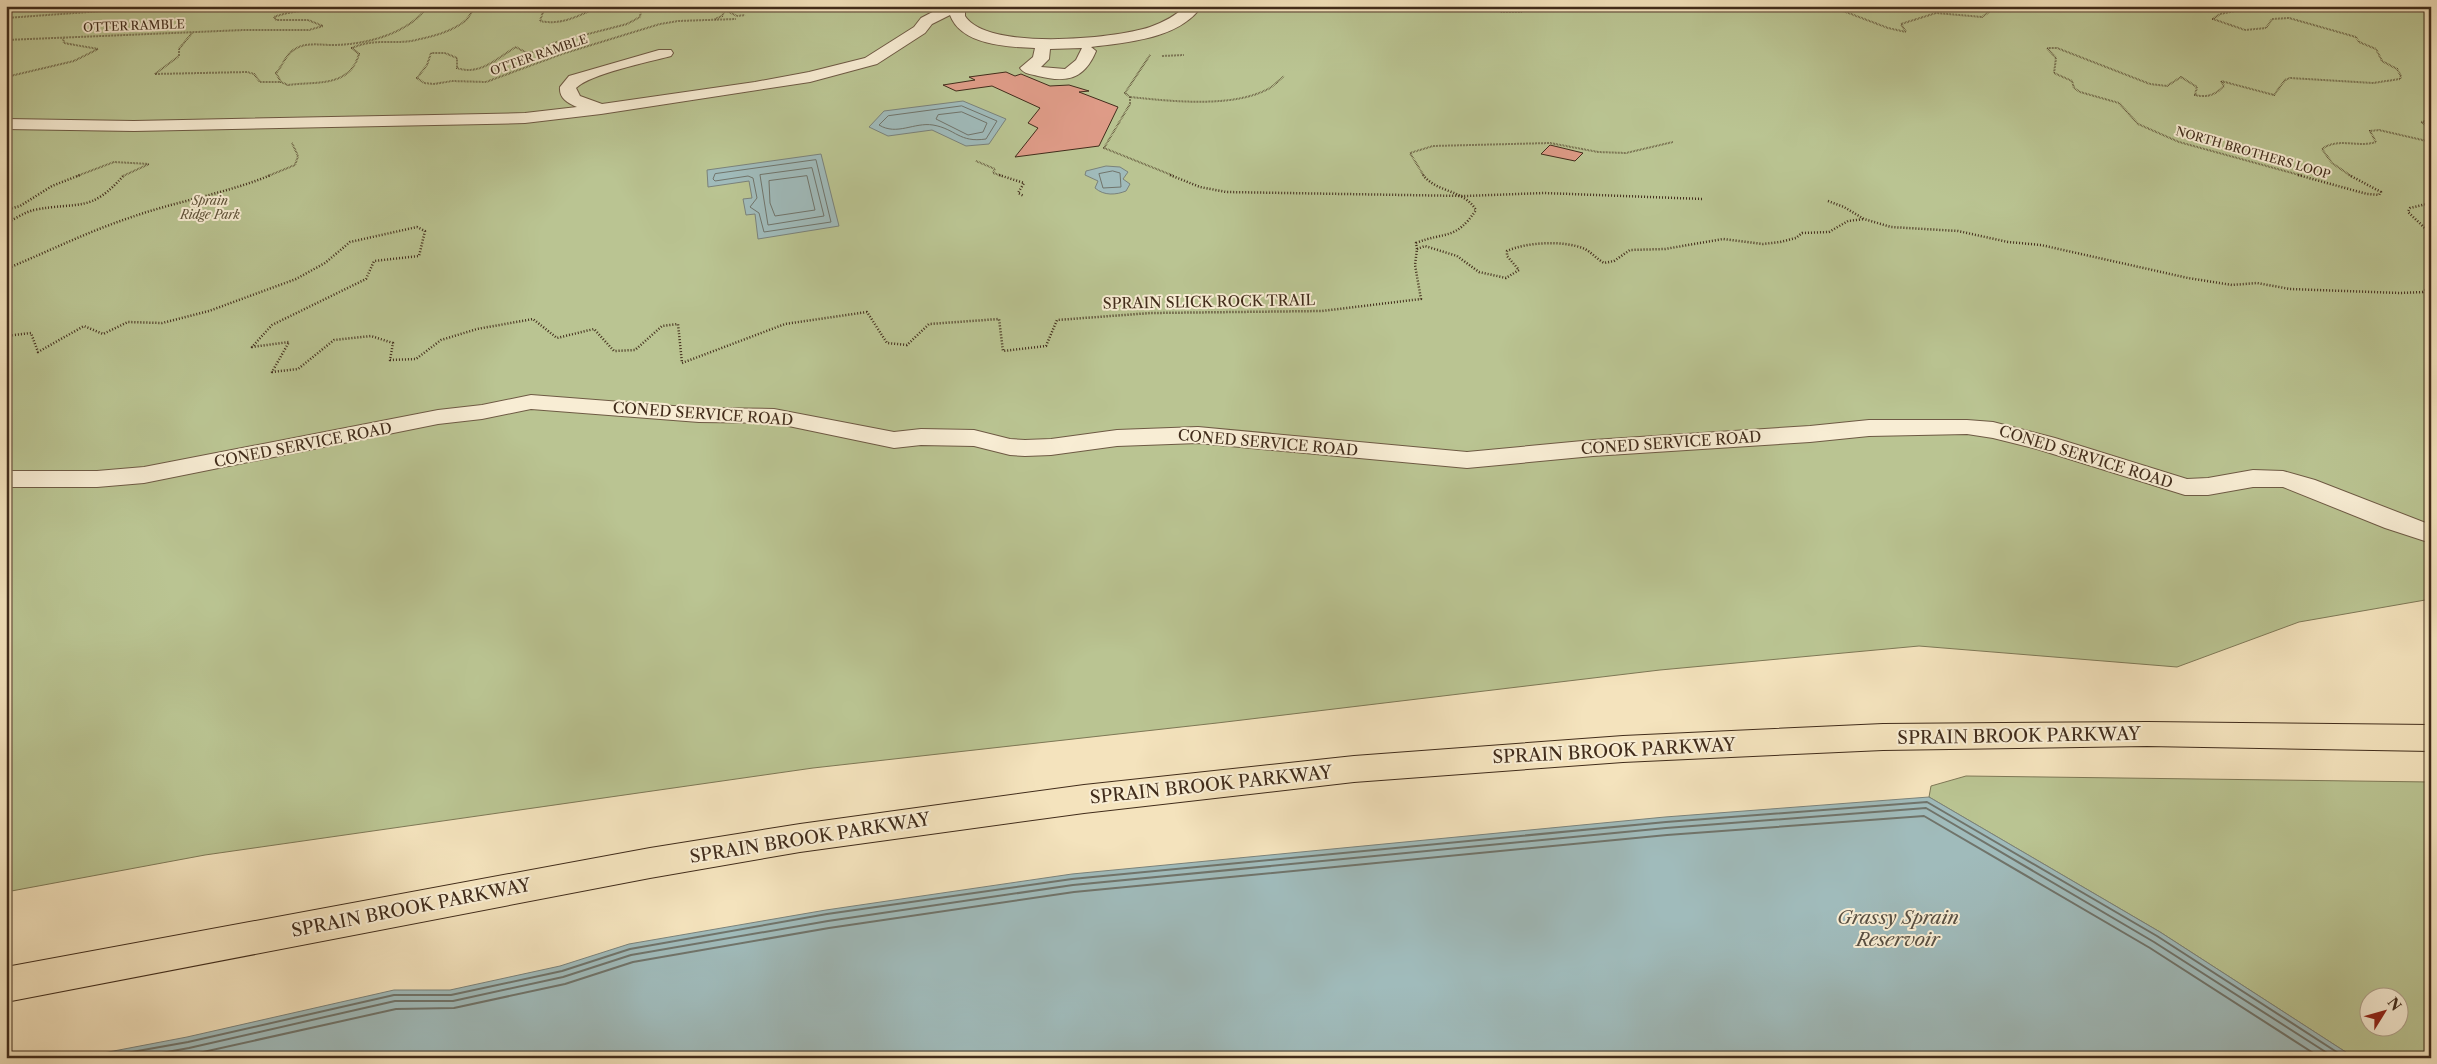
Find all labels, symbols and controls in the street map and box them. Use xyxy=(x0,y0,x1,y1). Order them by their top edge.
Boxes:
street label: OTTER RAMBLE xyxy=(83,16,185,35)
street label: OTTER RAMBLE xyxy=(488,31,589,78)
street label: NORTH BROTHERS LOOP xyxy=(2174,123,2332,182)
park label: Sprain Ridge Park xyxy=(179,193,241,222)
street label: SPRAIN SLICK ROCK TRAIL xyxy=(1103,290,1316,313)
street label: CONED SERVICE ROAD xyxy=(612,398,794,429)
street label: CONED SERVICE ROAD xyxy=(212,418,393,471)
street label: CONED SERVICE ROAD xyxy=(1997,421,2175,492)
street label: CONED SERVICE ROAD xyxy=(1177,425,1359,460)
street label: CONED SERVICE ROAD xyxy=(1580,427,1762,458)
street label: SPRAIN BROOK PARKWAY xyxy=(1897,723,2142,749)
street label: SPRAIN BROOK PARKWAY xyxy=(1492,734,1737,768)
street label: SPRAIN BROOK PARKWAY xyxy=(1089,761,1334,809)
street label: SPRAIN BROOK PARKWAY xyxy=(688,808,933,868)
street label: SPRAIN BROOK PARKWAY xyxy=(289,874,534,942)
water label: Grassy Sprain Reservoir xyxy=(1837,906,1959,951)
north arrow xyxy=(2360,986,2410,1036)
text: N xyxy=(2384,994,2405,1014)

